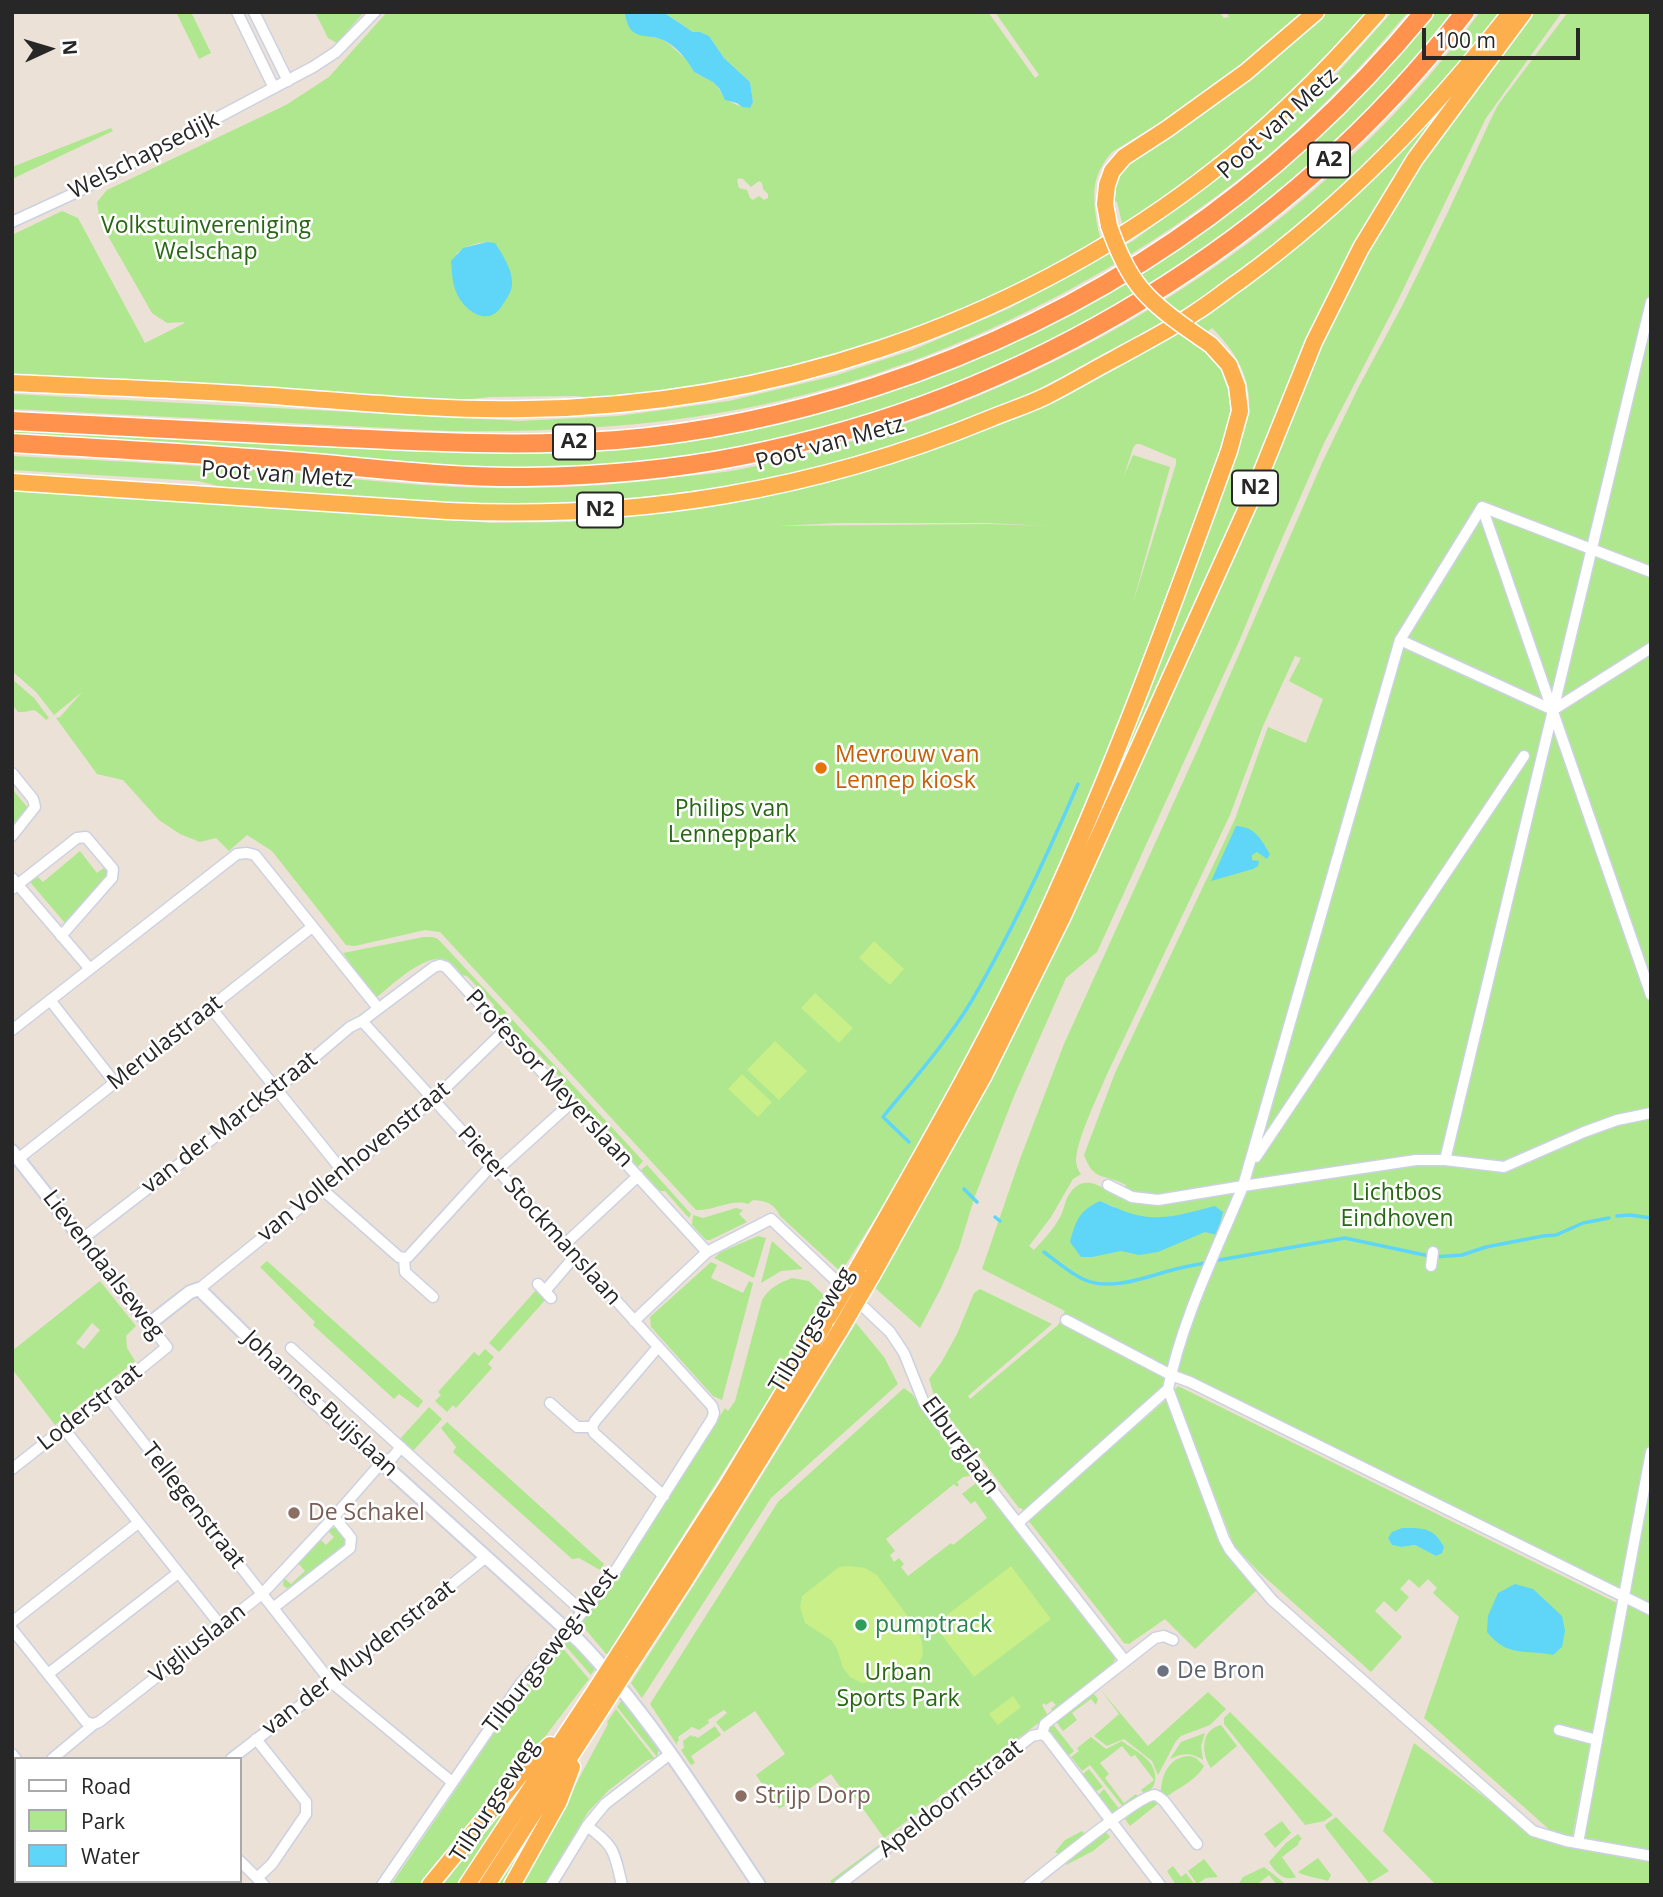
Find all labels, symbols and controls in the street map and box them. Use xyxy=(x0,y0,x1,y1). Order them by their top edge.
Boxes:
north arrow xyxy=(14,14,84,84)
scale bar xyxy=(1425,14,1582,58)
text: 100 m xyxy=(1435,26,1496,54)
text: N xyxy=(56,39,83,56)
street label: Poot van Metz xyxy=(1212,63,1344,185)
street label: Welschapsedijk xyxy=(64,106,224,206)
road number: A2 xyxy=(1308,142,1350,178)
park label: Volkstuinvereniging Welschap xyxy=(101,212,311,266)
street label: Poot van Metz xyxy=(753,411,907,477)
road number: A2 xyxy=(553,424,595,460)
street label: Poot van Metz xyxy=(200,456,354,494)
road number: N2 xyxy=(1232,470,1278,505)
road number: N2 xyxy=(577,492,623,528)
place label: Mevrouw van Lennep kiosk xyxy=(835,741,980,795)
marker: Mevrouw van Lennep kiosk xyxy=(813,760,829,776)
park label: Philips van Lenneppark xyxy=(668,795,796,849)
street label: Professor Meyerslaan xyxy=(460,984,638,1174)
street label: Merulastraat xyxy=(102,990,228,1096)
street label: van der Marckstraat xyxy=(137,1046,323,1200)
street label: van Vollenhovenstraat xyxy=(252,1076,456,1248)
street label: Pieter Stockmanslaan xyxy=(451,1121,627,1311)
park label: Lichtbos Eindhoven xyxy=(1340,1179,1454,1233)
street label: Lievendaalseweg xyxy=(36,1185,170,1345)
street label: Tilburgseweg xyxy=(764,1262,860,1398)
street label: Johannes Buijslaan xyxy=(237,1325,403,1483)
street label: Loderstraat xyxy=(32,1359,148,1457)
street label: Elburglaan xyxy=(915,1392,1005,1500)
street label: Tellegenstraat xyxy=(135,1438,251,1574)
place label: De Schakel xyxy=(308,1499,425,1527)
marker: De Schakel xyxy=(286,1505,302,1521)
street label: Tilburgseweg-West xyxy=(478,1563,624,1739)
street label: van der Muydenstraat xyxy=(257,1574,461,1742)
street label: Vigliuslaan xyxy=(145,1598,251,1690)
place label: pumptrack xyxy=(875,1611,992,1639)
marker: pumptrack xyxy=(853,1617,869,1633)
place label: De Bron xyxy=(1177,1657,1265,1685)
park label: Urban Sports Park xyxy=(836,1659,960,1713)
marker: De Bron xyxy=(1155,1663,1171,1679)
street label: Tilburgseweg xyxy=(445,1734,545,1868)
street label: Apeldoornstraat xyxy=(874,1734,1028,1864)
legend xyxy=(14,1757,242,1883)
text: Road xyxy=(81,1772,131,1800)
place label: Strijp Dorp xyxy=(755,1782,871,1810)
marker: Strijp Dorp xyxy=(733,1788,749,1804)
text: Park xyxy=(81,1807,125,1835)
text: Water xyxy=(81,1842,140,1870)

